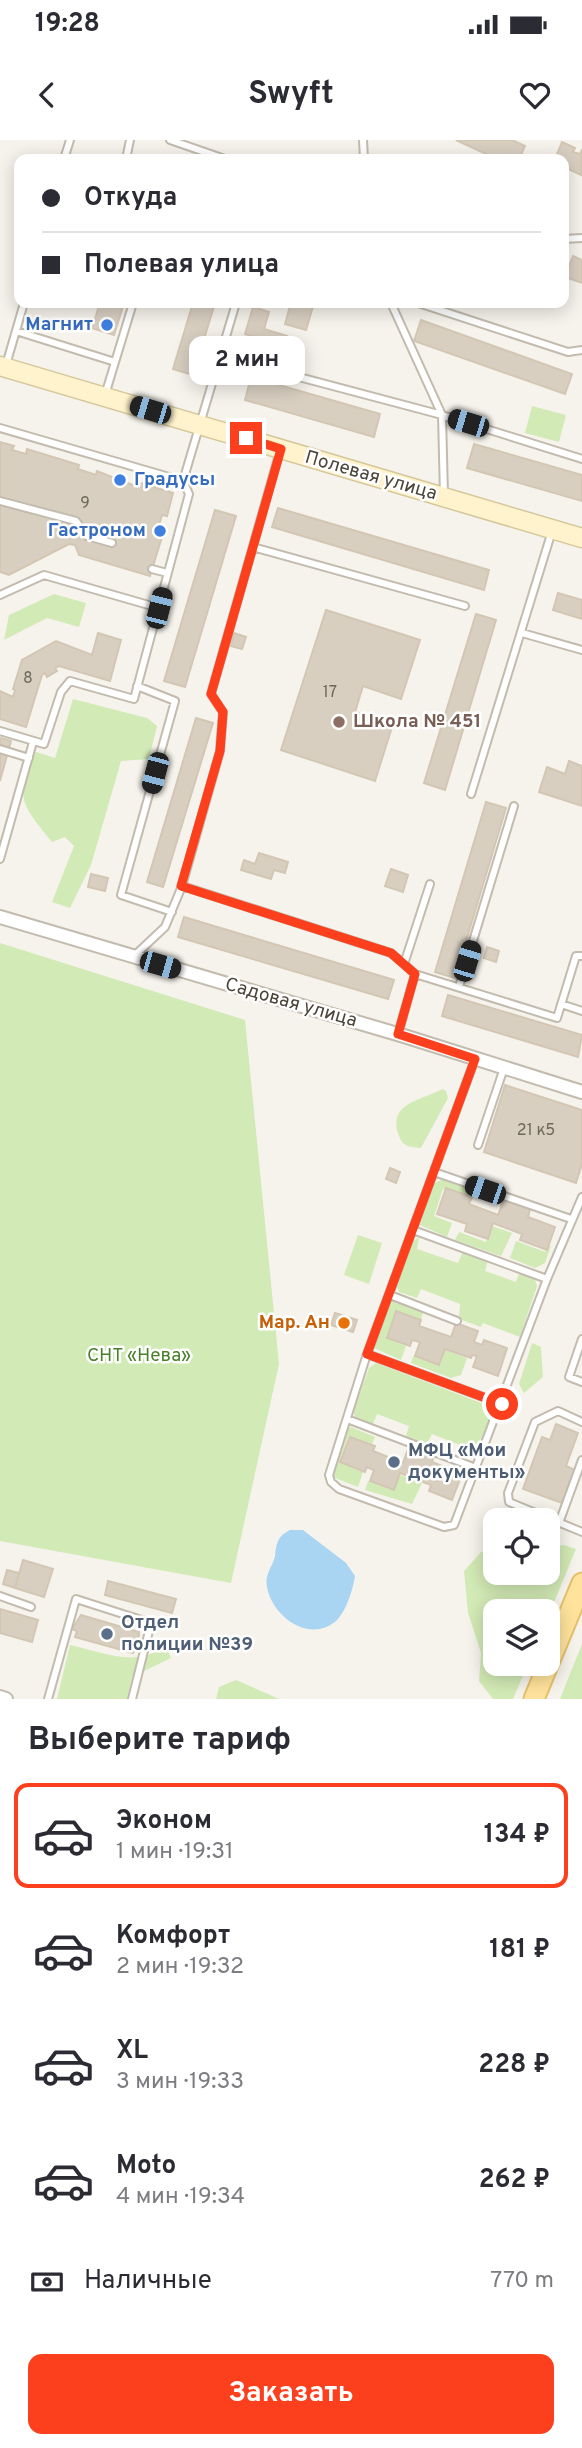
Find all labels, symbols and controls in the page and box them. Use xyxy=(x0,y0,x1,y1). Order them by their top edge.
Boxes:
text: 19:28 xyxy=(35,8,100,41)
text: Swyft xyxy=(248,75,334,115)
icon: back xyxy=(28,76,66,114)
icon: heart xyxy=(516,76,554,114)
text: Откуда xyxy=(84,182,177,215)
text: Полевая улица xyxy=(84,249,279,282)
place label: Магнит xyxy=(25,313,93,337)
marker: Магнит xyxy=(99,317,115,333)
callout: 2 мин xyxy=(188,336,304,386)
text: 2 мин xyxy=(215,346,279,375)
car xyxy=(127,394,174,426)
car xyxy=(445,407,492,439)
route end xyxy=(230,422,262,454)
street label: Полевая улица xyxy=(302,446,440,506)
place label: Градусы xyxy=(134,468,215,492)
marker: Градусы xyxy=(112,472,128,488)
house number: 9 xyxy=(80,494,90,514)
place label: Гастроном xyxy=(48,519,146,543)
marker: Гастроном xyxy=(152,523,168,539)
car xyxy=(144,585,175,631)
house number: 8 xyxy=(23,669,33,689)
house number: 17 xyxy=(323,683,337,703)
place label: Школа № 451 xyxy=(353,710,481,734)
marker: Школа № 451 xyxy=(331,714,347,730)
car xyxy=(140,750,171,796)
car xyxy=(451,938,484,984)
car xyxy=(137,949,184,981)
street label: Садовая улица xyxy=(222,973,360,1033)
house number: 21 к5 xyxy=(517,1121,555,1141)
car xyxy=(462,1173,509,1207)
place label: Мар. Ан xyxy=(259,1311,330,1335)
marker: Мар. Ан xyxy=(336,1315,352,1331)
park label: СНТ «Нева» xyxy=(87,1344,191,1368)
route start xyxy=(486,1388,518,1420)
place label: МФЦ «Мои документы» xyxy=(408,1439,526,1485)
marker: МФЦ «Мои документы» xyxy=(386,1454,402,1470)
map controls xyxy=(483,1508,560,1676)
button: locate xyxy=(483,1508,560,1585)
button: layers xyxy=(483,1599,560,1676)
place label: Отдел полиции №39 xyxy=(121,1611,253,1657)
marker: Отдел полиции №39 xyxy=(99,1626,115,1642)
text: Выберите тариф xyxy=(28,1721,291,1761)
icon: car xyxy=(32,1804,95,1867)
text: Эконом xyxy=(116,1805,212,1838)
text: 134 ₽ xyxy=(484,1819,550,1852)
text: 1 мин · 19:31 xyxy=(116,1838,234,1867)
icon: car xyxy=(32,1919,95,1982)
text: Комфорт xyxy=(116,1920,230,1953)
text: 181 ₽ xyxy=(489,1934,550,1967)
text: 2 мин · 19:32 xyxy=(116,1953,244,1982)
icon: car xyxy=(32,2034,95,2097)
text: XL xyxy=(116,2035,148,2068)
text: 228 ₽ xyxy=(478,2049,550,2082)
text: 3 мин · 19:33 xyxy=(116,2068,244,2097)
icon: car xyxy=(32,2149,95,2212)
text: Moto xyxy=(116,2150,176,2183)
text: 262 ₽ xyxy=(479,2164,550,2197)
text: 4 мин · 19:34 xyxy=(116,2183,245,2212)
icon: cash xyxy=(28,2263,66,2301)
text: Наличные xyxy=(84,2265,212,2298)
text: 770 m xyxy=(490,2267,554,2296)
button: Заказать xyxy=(28,2354,554,2434)

